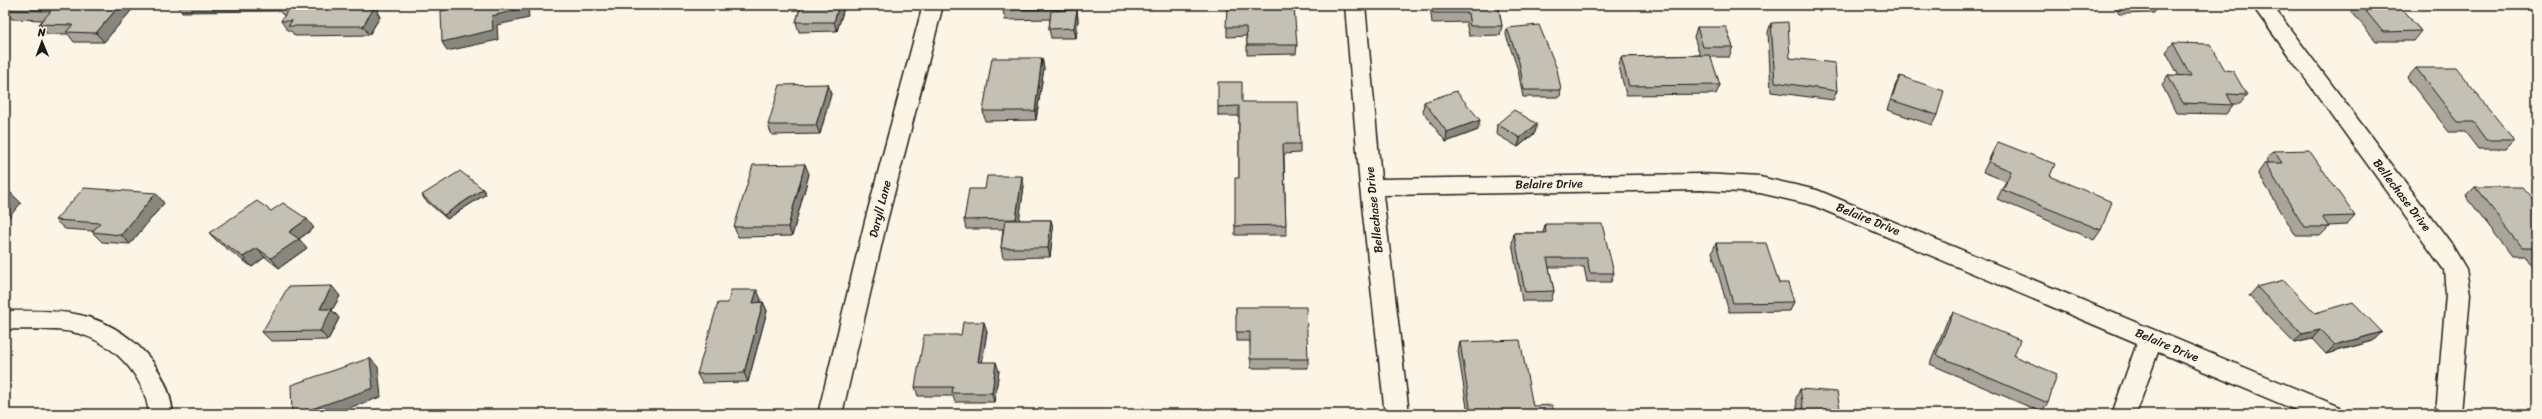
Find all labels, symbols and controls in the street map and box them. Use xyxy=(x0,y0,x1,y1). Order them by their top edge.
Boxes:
north arrow xyxy=(22,22,62,62)
text: N xyxy=(37,23,46,42)
street label: Bellechase Drive xyxy=(2367,154,2437,236)
street label: Bellechase Drive xyxy=(1359,166,1389,254)
street label: Belaire Drive xyxy=(1515,172,1583,196)
street label: Daryll Lane xyxy=(862,178,898,240)
street label: Belaire Drive xyxy=(1833,196,1904,242)
street label: Belaire Drive xyxy=(2132,322,2203,368)

